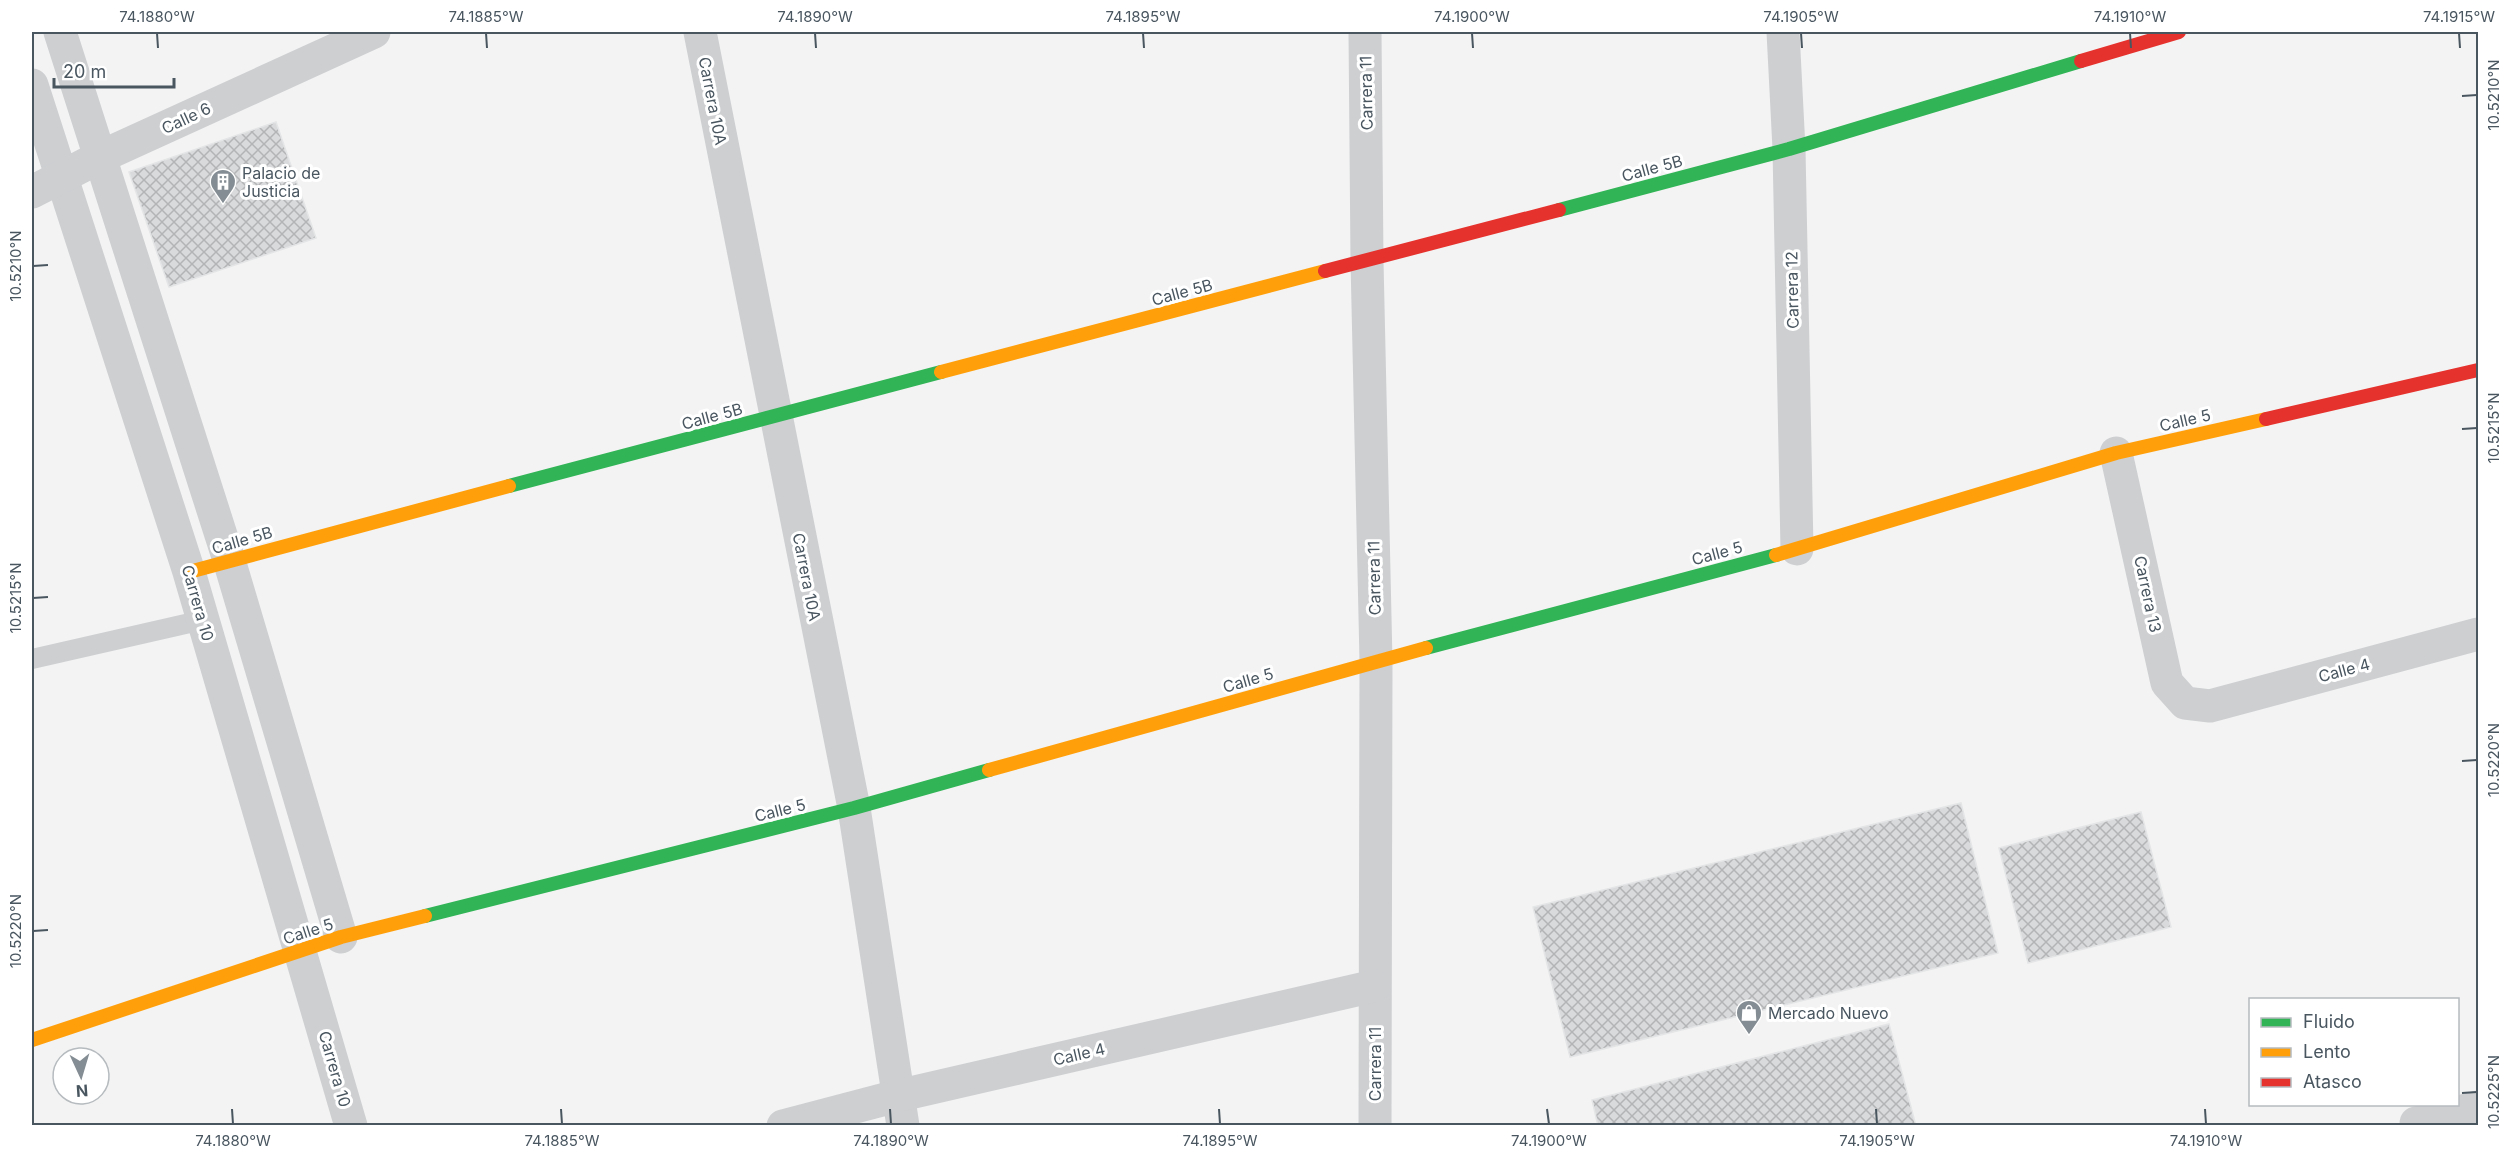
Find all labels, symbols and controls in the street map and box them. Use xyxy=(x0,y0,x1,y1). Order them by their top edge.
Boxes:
text: 74.1880°W xyxy=(119,7,195,26)
text: 74.1885°W xyxy=(448,7,524,26)
text: 74.1890°W xyxy=(777,7,853,26)
text: 74.1895°W xyxy=(1105,7,1181,26)
text: 74.1900°W xyxy=(1434,7,1510,26)
text: 74.1905°W xyxy=(1763,7,1839,26)
text: 74.1910°W xyxy=(2094,7,2166,26)
text: 74.1915°W xyxy=(2423,7,2495,26)
scale bar xyxy=(54,51,174,89)
street label: Carrera 10A xyxy=(695,55,731,147)
street label: Carrera 11 xyxy=(1355,56,1377,130)
text: 10.5210°N xyxy=(2484,59,2503,131)
text: 20 m xyxy=(63,61,106,82)
street label: Calle 6 xyxy=(158,98,214,138)
street label: Calle 5B xyxy=(1619,150,1685,186)
place label: Palacio de Justicia xyxy=(242,163,320,201)
building icon: Palacio de Justicia xyxy=(208,167,238,205)
text: 10.5210°N xyxy=(6,230,25,302)
street label: Carrera 12 xyxy=(1781,251,1803,329)
street label: Calle 5B xyxy=(1149,274,1215,310)
text: 10.5215°N xyxy=(2484,393,2503,463)
street label: Calle 5B xyxy=(679,398,745,434)
street label: Calle 5 xyxy=(2157,404,2213,436)
street label: Calle 5B xyxy=(209,522,275,558)
street label: Carrera 10A xyxy=(789,531,825,623)
street label: Calle 5 xyxy=(1689,537,1745,569)
street label: Carrera 11 xyxy=(1363,541,1385,615)
street label: Carrera 13 xyxy=(2130,554,2166,634)
text: 10.5215°N xyxy=(6,563,25,633)
street label: Carrera 10 xyxy=(178,563,218,643)
street label: Calle 4 xyxy=(2316,654,2372,686)
street label: Calle 5 xyxy=(1220,663,1276,697)
text: 10.5220°N xyxy=(2484,723,2503,797)
street label: Calle 5 xyxy=(752,794,808,826)
text: 10.5220°N xyxy=(6,894,25,968)
street label: Calle 5 xyxy=(280,913,336,949)
shop icon: Mercado Nuevo xyxy=(1734,998,1764,1036)
legend xyxy=(2249,998,2459,1106)
place label: Mercado Nuevo xyxy=(1768,1003,1889,1023)
text: Fluido xyxy=(2303,1011,2355,1032)
street label: Carrera 11 xyxy=(1365,1027,1385,1101)
street label: Carrera 10 xyxy=(315,1029,355,1109)
street label: Calle 4 xyxy=(1051,1038,1107,1070)
text: Lento xyxy=(2303,1041,2351,1062)
north arrow xyxy=(51,1046,111,1106)
text: 10.5225°N xyxy=(2484,1055,2503,1129)
text: Atasco xyxy=(2303,1071,2362,1092)
text: N xyxy=(75,1081,89,1101)
text: 74.1880°W xyxy=(195,1131,271,1150)
text: 74.1885°W xyxy=(524,1131,600,1150)
text: 74.1890°W xyxy=(853,1131,929,1150)
text: 74.1895°W xyxy=(1182,1131,1258,1150)
text: 74.1900°W xyxy=(1511,1131,1587,1150)
text: 74.1905°W xyxy=(1839,1131,1915,1150)
text: 74.1910°W xyxy=(2170,1131,2242,1150)

